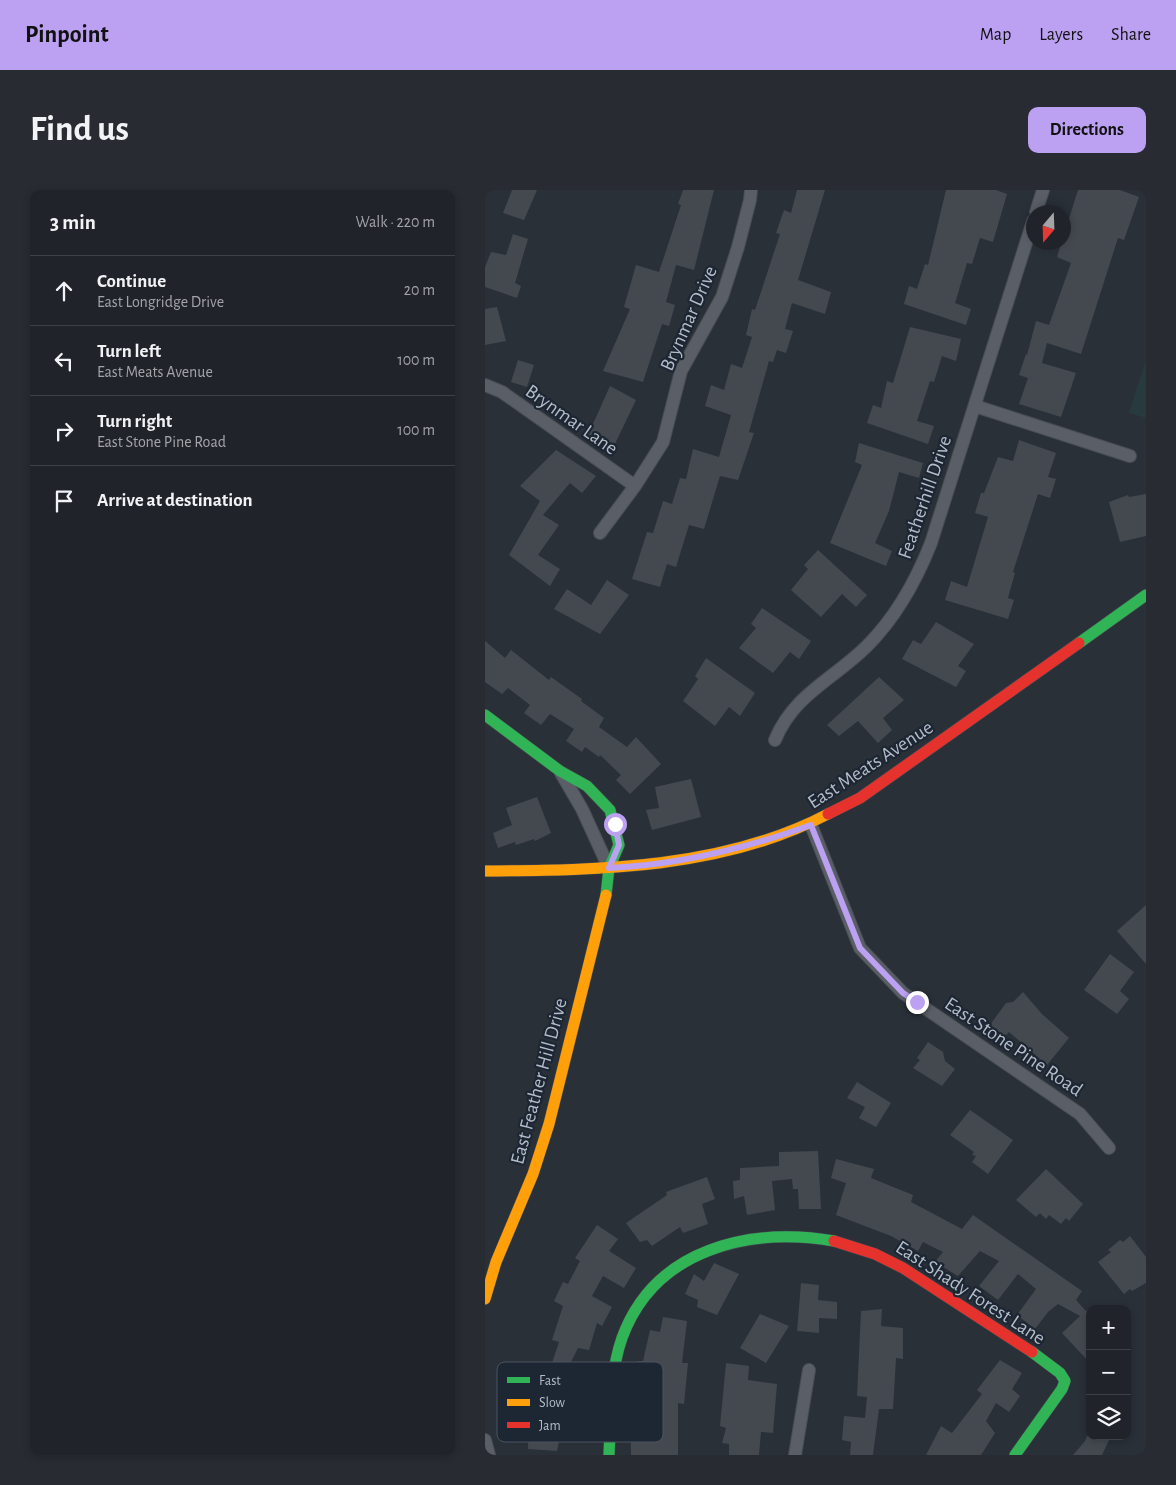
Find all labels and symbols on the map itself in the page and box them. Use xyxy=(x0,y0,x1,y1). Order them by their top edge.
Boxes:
north arrow xyxy=(1026,205,1071,250)
street label: Brynmar Drive xyxy=(657,263,721,374)
street label: Brynmar Lane xyxy=(522,381,621,459)
street label: Featherhill Drive xyxy=(895,433,955,562)
street label: East Meats Avenue xyxy=(804,717,937,813)
route start xyxy=(604,813,627,836)
route end xyxy=(906,991,929,1014)
street label: East Stone Pine Road xyxy=(941,993,1086,1100)
street label: East Feather Hill Drive xyxy=(507,996,571,1166)
street label: East Shady Forest Lane xyxy=(892,1237,1049,1349)
legend xyxy=(497,1362,663,1442)
text: Fast xyxy=(539,1374,561,1388)
text: Slow xyxy=(539,1396,566,1410)
text: Jam xyxy=(539,1419,561,1433)

